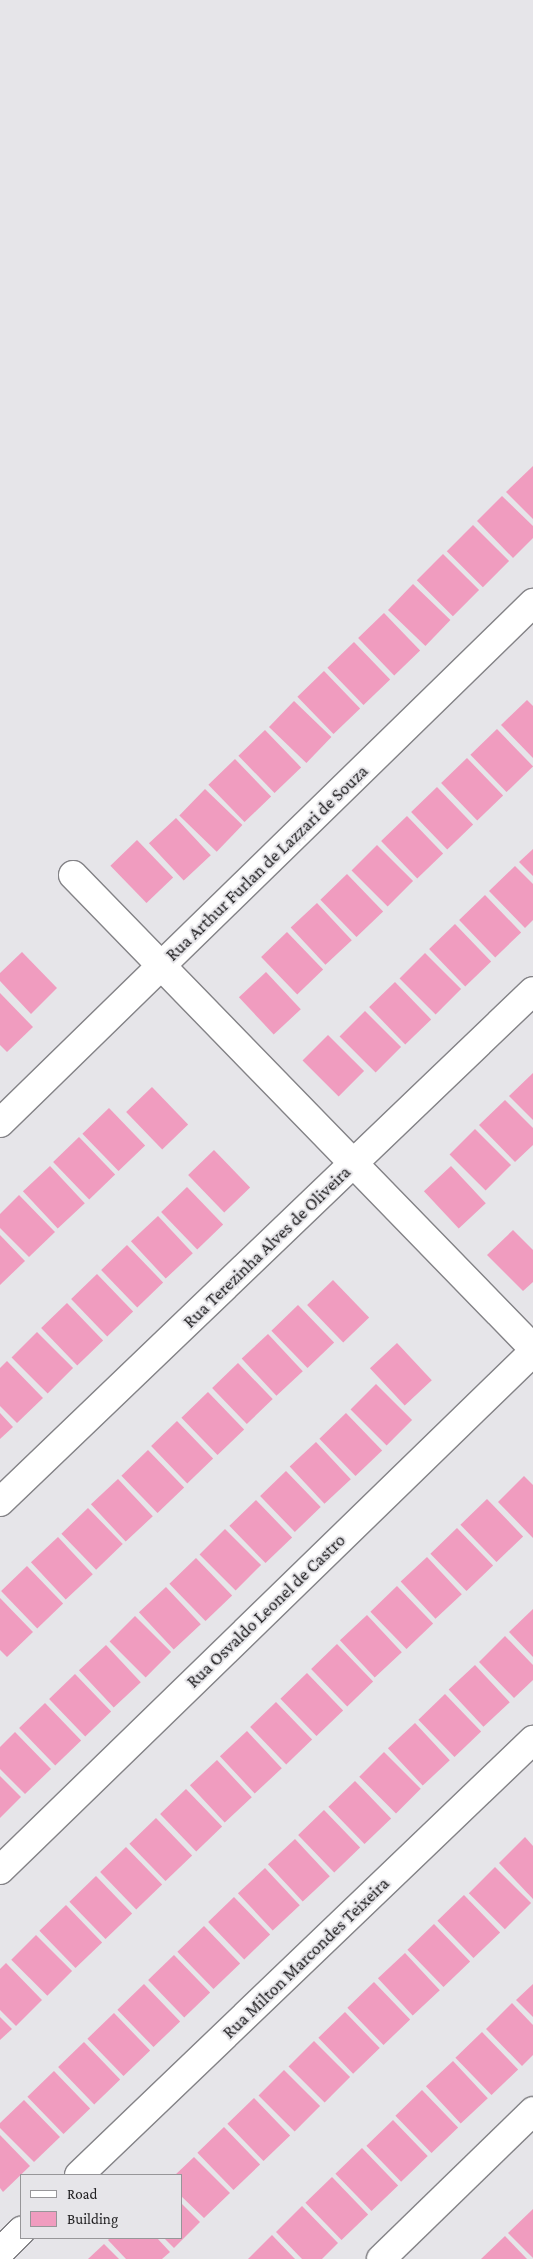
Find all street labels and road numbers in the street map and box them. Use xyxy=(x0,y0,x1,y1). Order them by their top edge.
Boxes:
street label: Rua Arthur Furlan de Lazzari de Souza xyxy=(161,760,373,966)
street label: Rua Terezinha Alves de Oliveira xyxy=(179,1161,355,1333)
street label: Rua Osvaldo Leonel de Castro xyxy=(182,1530,350,1692)
street label: Rua Milton Marcondes Teixeira xyxy=(218,1873,394,2043)

